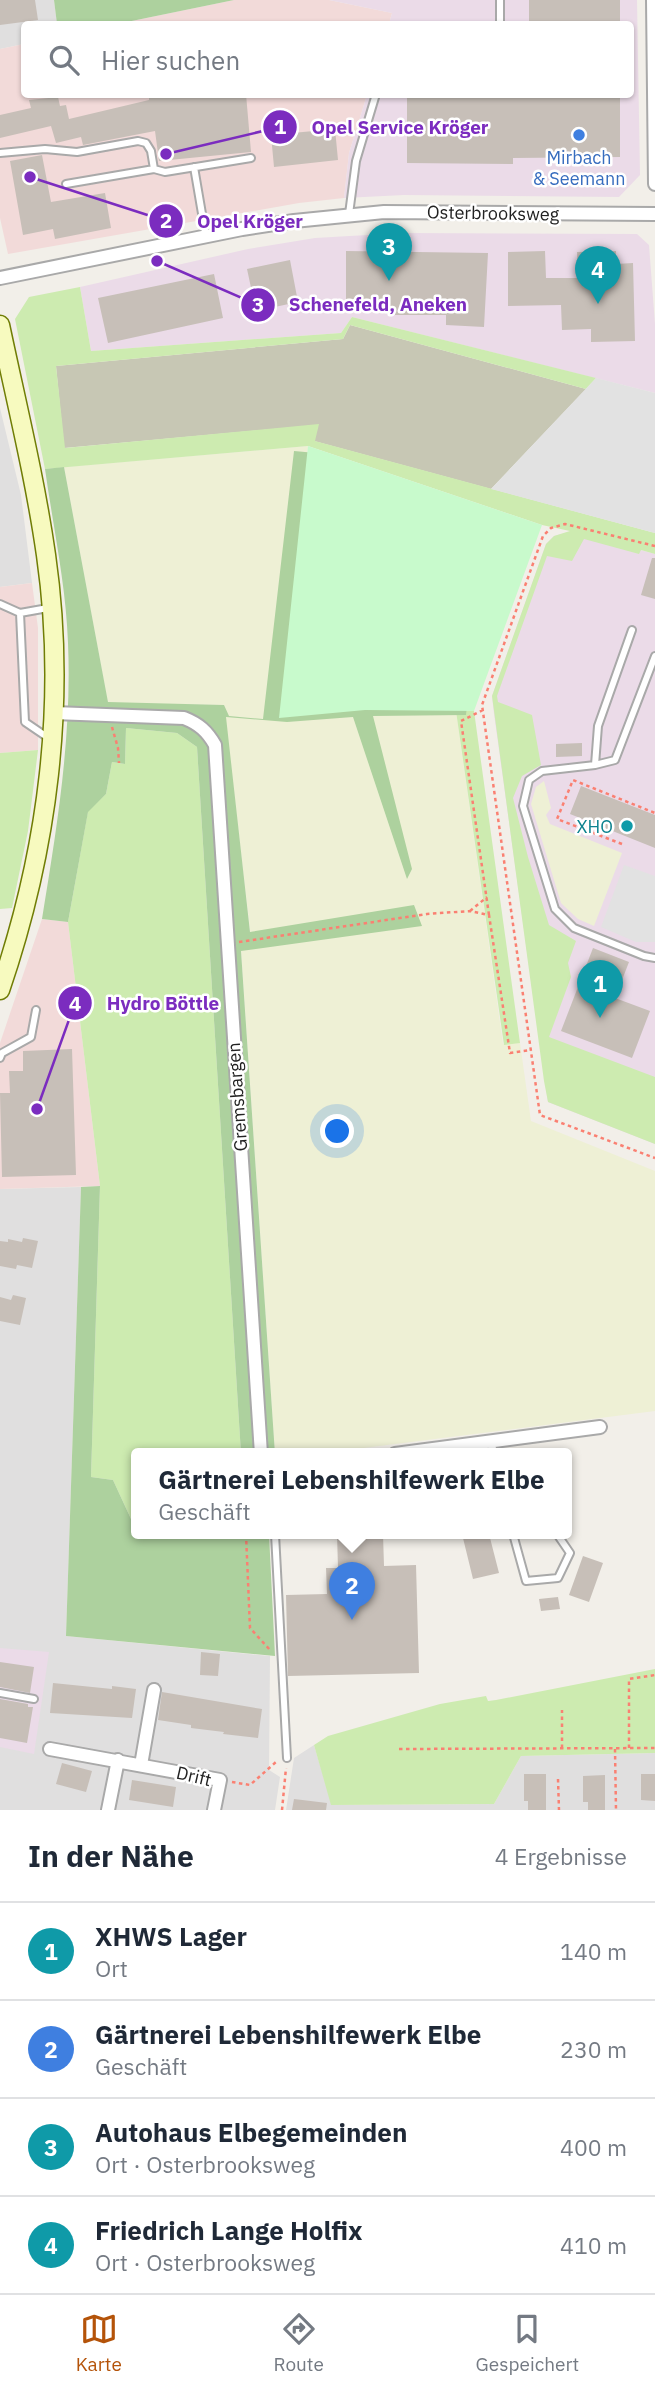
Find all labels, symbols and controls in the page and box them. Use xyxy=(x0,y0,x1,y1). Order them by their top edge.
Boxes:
search box xyxy=(21,21,634,98)
icon: search xyxy=(45,41,83,79)
text: Hier suchen xyxy=(101,43,240,77)
callout: Opel Service Kröger xyxy=(262,107,502,147)
text: 1 xyxy=(274,112,287,140)
text: Opel Service Kröger xyxy=(312,115,489,139)
marker: Mirbach & Seemann xyxy=(571,127,587,143)
place label: Mirbach & Seemann xyxy=(533,146,625,190)
street label: Osterbrooksweg xyxy=(427,200,560,226)
callout: Opel Kröger xyxy=(148,201,317,241)
text: 2 xyxy=(160,206,172,234)
text: Opel Kröger xyxy=(197,209,303,233)
pin: 3 xyxy=(366,223,412,281)
pin: 4 xyxy=(575,246,621,304)
callout: Schenefeld, Aneken xyxy=(240,285,482,325)
text: 3 xyxy=(252,290,264,318)
text: Schenefeld, Aneken xyxy=(289,292,467,316)
place label: XHO xyxy=(576,815,613,838)
marker: XHO xyxy=(619,818,635,834)
pin: 1 xyxy=(577,960,623,1018)
callout: Hydro Böttle xyxy=(58,983,233,1023)
text: 4 xyxy=(69,989,81,1017)
text: Hydro Böttle xyxy=(107,991,219,1015)
street label: Gremsbargen xyxy=(222,1042,252,1152)
your location xyxy=(320,1114,354,1148)
popup xyxy=(131,1448,572,1539)
text: Gärtnerei Lebenshilfewerk Elbe xyxy=(158,1462,545,1496)
text: Geschäft xyxy=(158,1496,251,1526)
pin: 2 xyxy=(329,1562,375,1620)
street label: Drift xyxy=(174,1761,214,1791)
text: In der Nähe xyxy=(28,1836,194,1875)
text: 4 Ergebnisse xyxy=(495,1841,627,1871)
text: XHWS Lager xyxy=(95,1919,247,1953)
text: 1 xyxy=(44,1936,58,1966)
text: 140 m xyxy=(560,1936,627,1966)
text: Ort xyxy=(95,1953,128,1983)
text: Gärtnerei Lebenshilfewerk Elbe xyxy=(95,2017,481,2051)
text: 2 xyxy=(44,2034,58,2064)
text: 230 m xyxy=(560,2034,627,2064)
text: Geschäft xyxy=(95,2051,187,2081)
text: Autohaus Elbegemeinden xyxy=(95,2115,407,2149)
text: 3 xyxy=(44,2132,58,2162)
text: 400 m xyxy=(560,2132,627,2162)
text: Ort · Osterbrooksweg xyxy=(95,2149,315,2179)
text: Friedrich Lange Holfix xyxy=(95,2213,363,2247)
text: 4 xyxy=(44,2230,58,2260)
text: 410 m xyxy=(560,2230,627,2260)
text: Ort · Osterbrooksweg xyxy=(95,2247,315,2277)
tab: Karte xyxy=(76,2310,122,2376)
tab: Route xyxy=(274,2310,324,2376)
tab: Gespeichert xyxy=(476,2310,579,2376)

